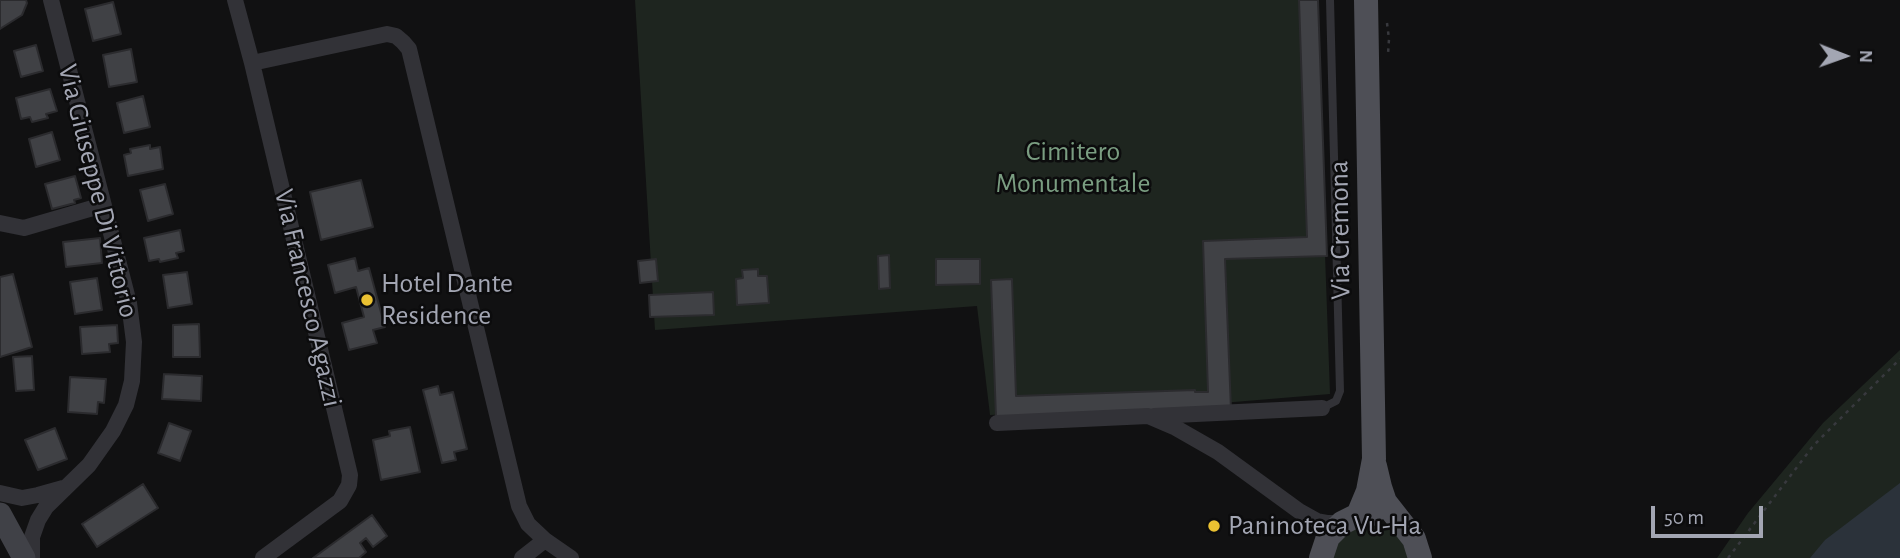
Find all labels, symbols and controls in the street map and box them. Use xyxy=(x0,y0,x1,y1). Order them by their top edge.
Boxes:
north arrow xyxy=(1809,21,1879,91)
text: N xyxy=(1856,50,1875,63)
street label: Via Giuseppe Di Vittorio xyxy=(50,61,146,321)
park label: Cimitero Monumentale xyxy=(996,135,1150,201)
street label: Via Cremona xyxy=(1322,160,1358,300)
street label: Via Francesco Agazzi xyxy=(267,186,349,410)
place label: Hotel Dante Residence xyxy=(381,267,513,333)
marker: Hotel Dante Residence xyxy=(359,292,375,308)
scale bar xyxy=(1655,491,1767,536)
text: 50 m xyxy=(1664,507,1704,528)
place label: Paninoteca Vu-Ha xyxy=(1228,509,1421,543)
marker: Paninoteca Vu-Ha xyxy=(1206,518,1222,534)

